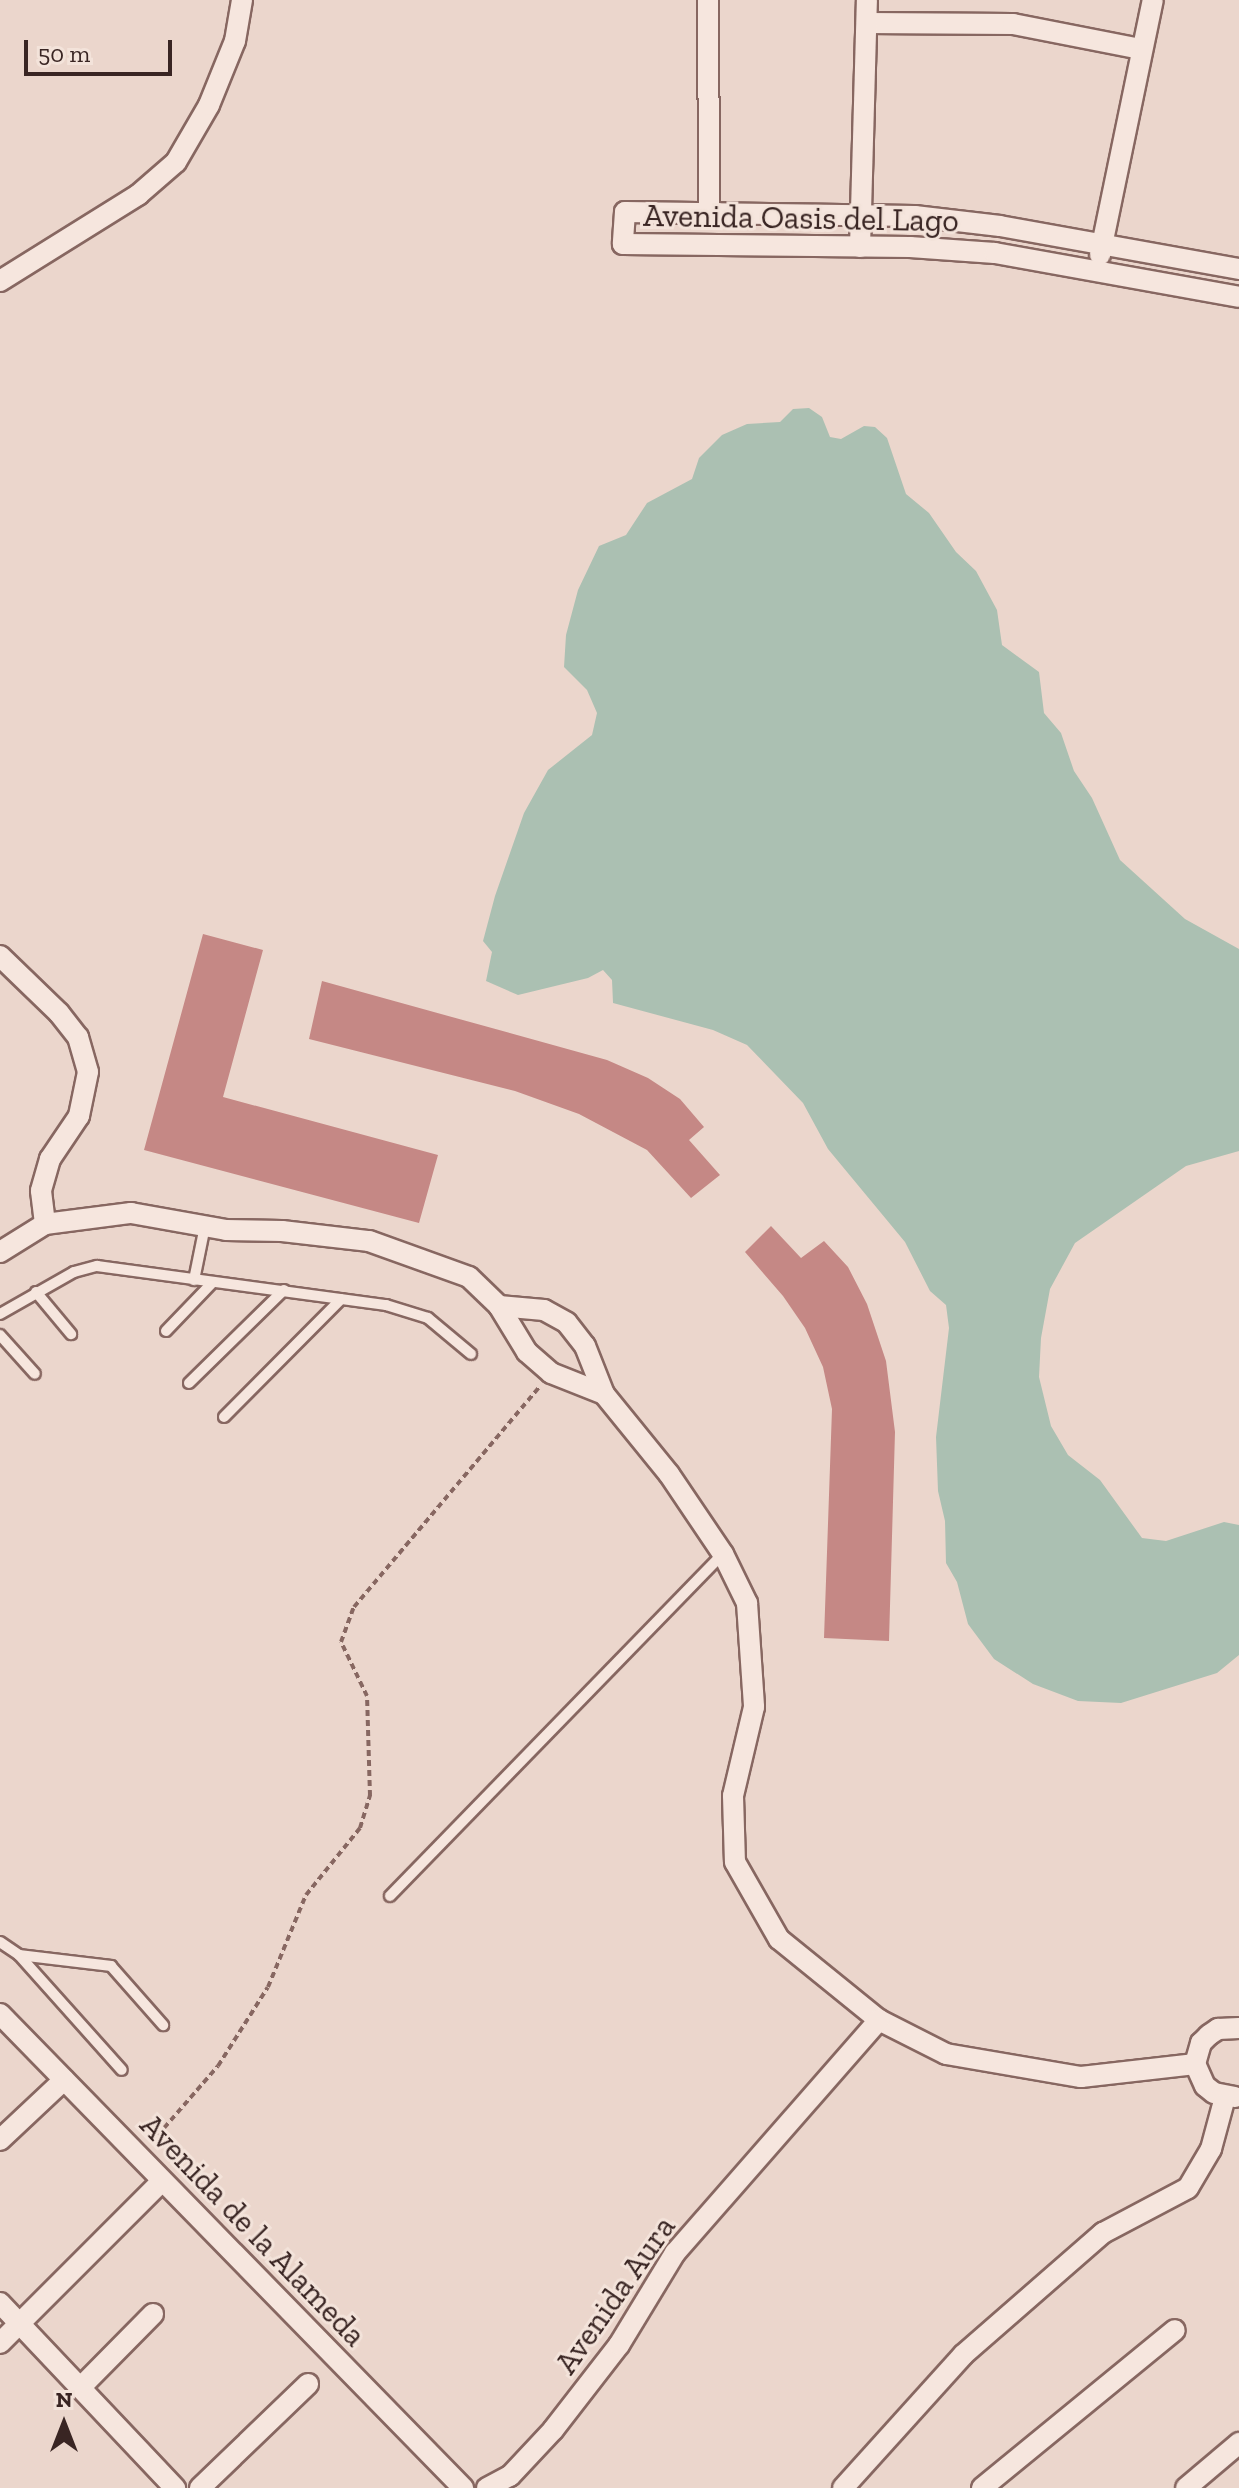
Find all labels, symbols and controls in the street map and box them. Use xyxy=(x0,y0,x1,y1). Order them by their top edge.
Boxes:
scale bar xyxy=(28,24,176,74)
text: 50 m xyxy=(38,39,90,68)
street label: Avenida Oasis del Lago xyxy=(643,196,959,240)
street label: Avenida de la Alameda xyxy=(132,2105,374,2355)
street label: Avenida Aura xyxy=(546,2208,684,2382)
north arrow xyxy=(24,2384,104,2464)
text: N xyxy=(56,2386,72,2413)

